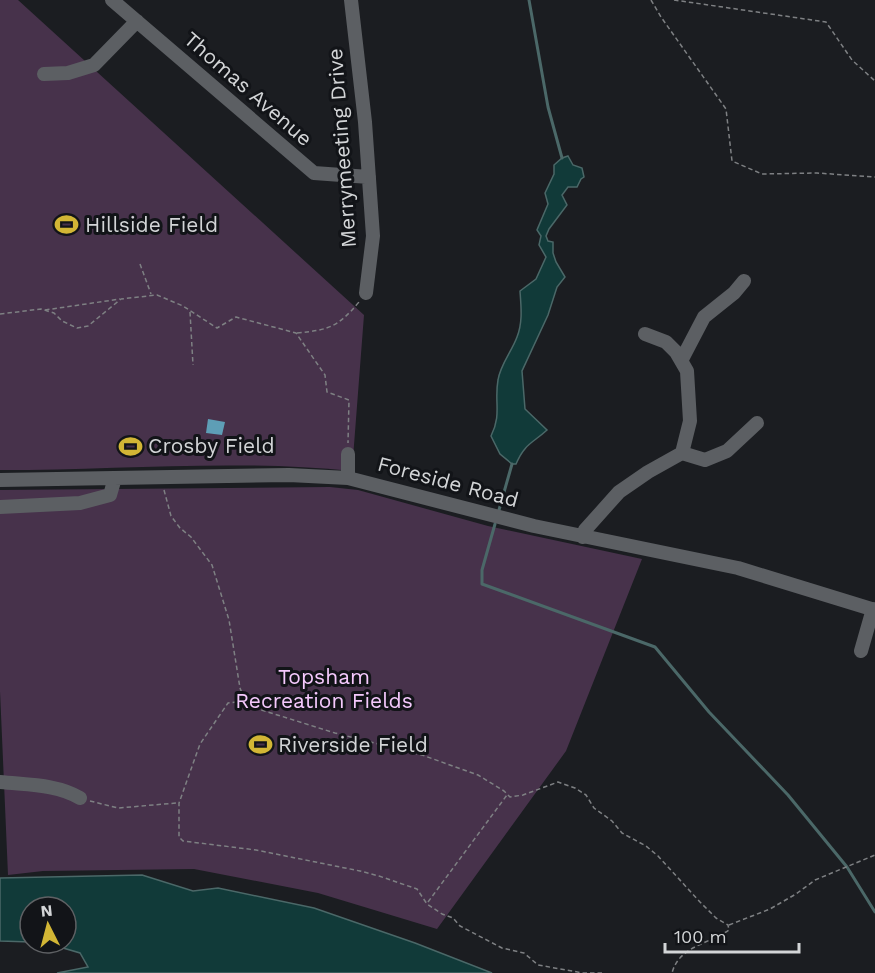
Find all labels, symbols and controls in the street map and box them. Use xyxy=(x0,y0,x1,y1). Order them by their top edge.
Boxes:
street label: Thomas Avenue xyxy=(179,26,317,151)
street label: Merrymeeting Drive xyxy=(322,48,361,249)
sports icon: Hillside Field xyxy=(54,212,80,238)
place label: Hillside Field xyxy=(85,212,218,237)
sports icon: Crosby Field xyxy=(117,433,143,459)
place label: Crosby Field xyxy=(148,433,275,458)
street label: Foreside Road xyxy=(375,451,521,512)
park label: Topsham Recreation Fields xyxy=(235,664,413,713)
sports icon: Riverside Field xyxy=(247,732,273,758)
place label: Riverside Field xyxy=(278,732,428,757)
north arrow xyxy=(18,895,78,955)
text: N xyxy=(40,901,53,921)
scale bar xyxy=(665,916,798,954)
text: 100 m xyxy=(674,926,727,947)

